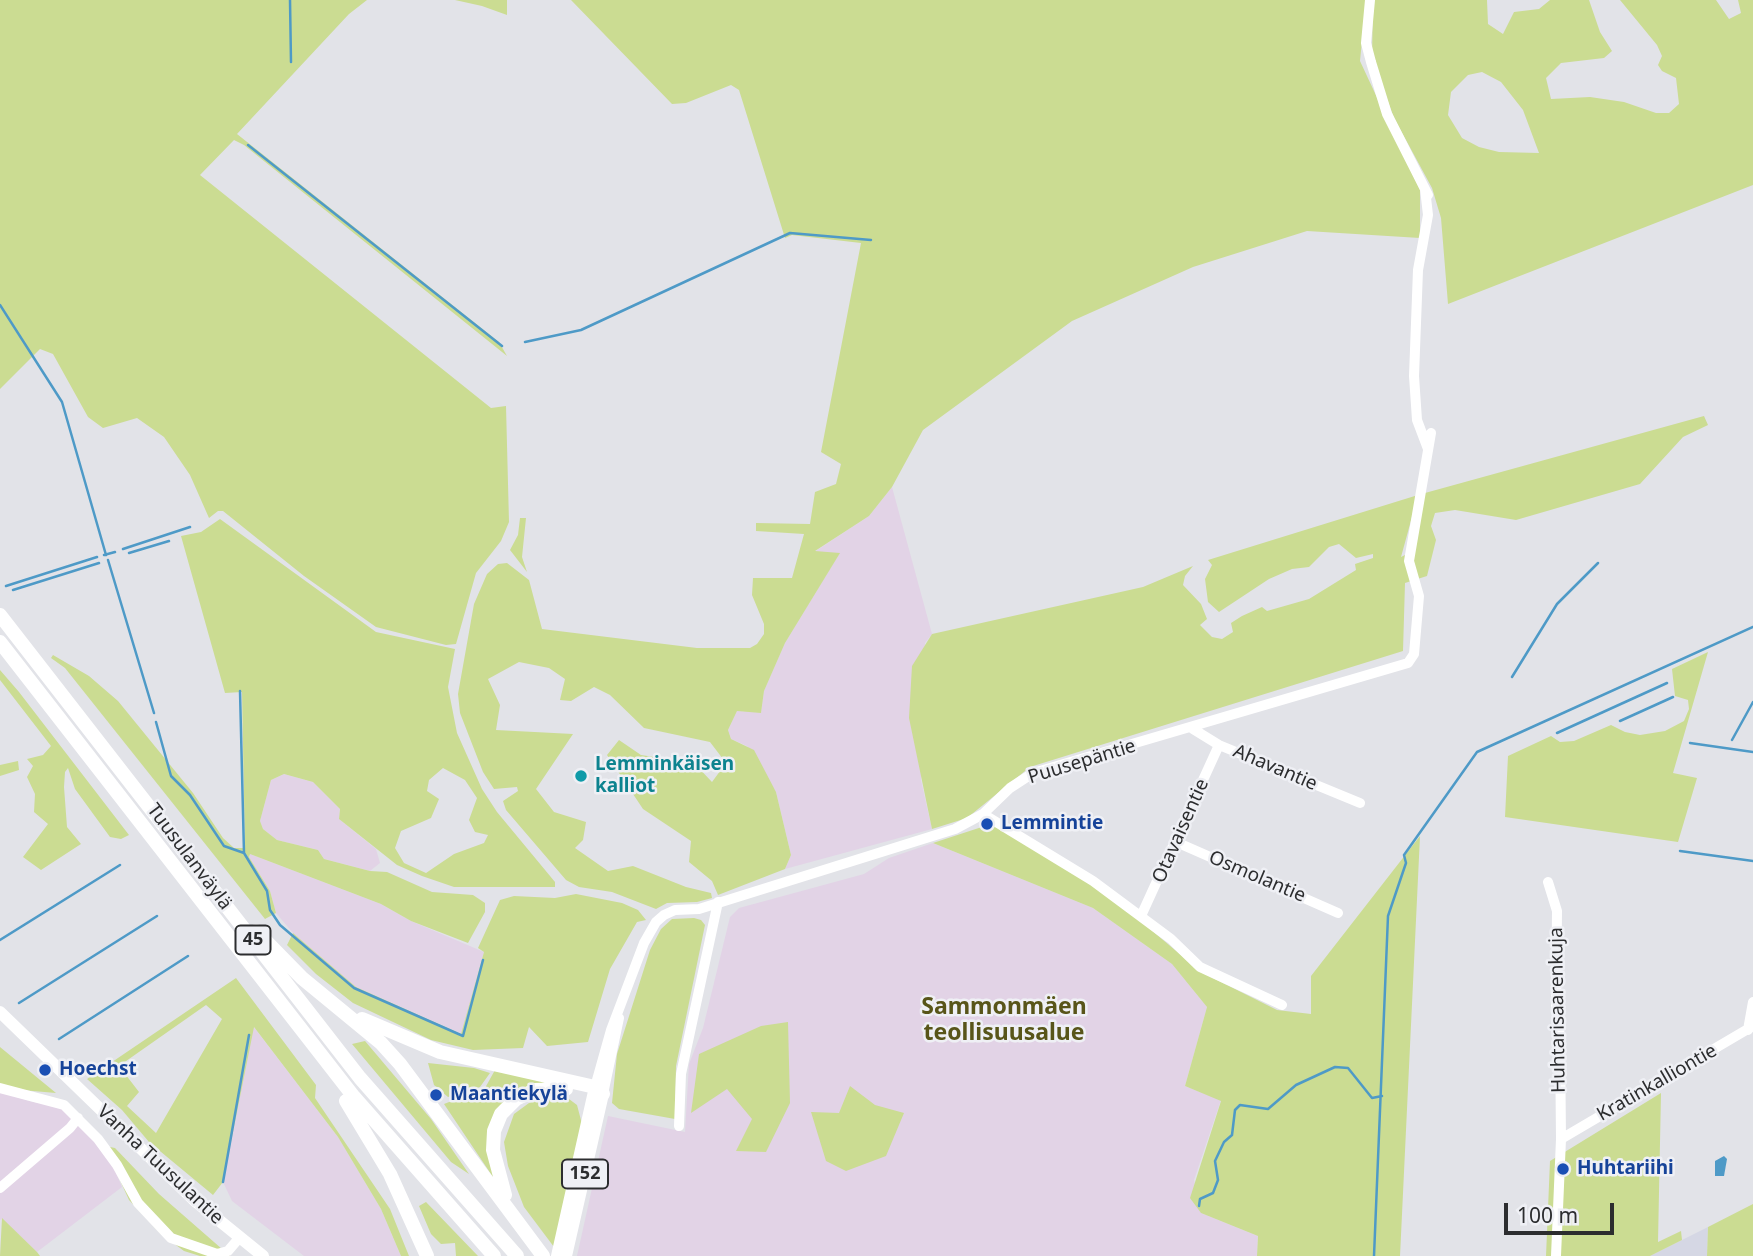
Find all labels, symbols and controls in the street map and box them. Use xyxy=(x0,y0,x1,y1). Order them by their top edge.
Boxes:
street label: Puusepäntie xyxy=(1025,735,1139,789)
street label: Ahavantie xyxy=(1230,740,1320,796)
place label: Lemminkäisen kalliot xyxy=(595,754,734,798)
marker: Lemminkäisen kalliot xyxy=(573,768,589,784)
street label: Otavaisentie xyxy=(1148,775,1214,887)
street label: Tuusulanväylä xyxy=(142,800,236,914)
place label: Lemmintie xyxy=(1001,813,1103,835)
marker: Lemmintie xyxy=(979,816,995,832)
street label: Osmolantie xyxy=(1205,846,1309,908)
road number: 45 xyxy=(236,925,270,954)
street label: Huhtarisaarenkuja xyxy=(1545,927,1571,1093)
district label: Sammonmäen teollisuusalue xyxy=(921,993,1087,1047)
street label: Kratinkalliontie xyxy=(1593,1039,1721,1127)
place label: Hoechst xyxy=(59,1059,137,1081)
marker: Hoechst xyxy=(37,1062,53,1078)
place label: Maantiekylä xyxy=(450,1084,568,1106)
marker: Maantiekylä xyxy=(428,1087,444,1103)
street label: Vanha Tuusulantie xyxy=(92,1101,228,1229)
place label: Huhtariihi xyxy=(1577,1158,1674,1180)
road number: 152 xyxy=(562,1160,608,1189)
marker: Huhtariihi xyxy=(1555,1161,1571,1177)
scale bar xyxy=(1508,1190,1618,1234)
text: 100 m xyxy=(1517,1201,1578,1229)

